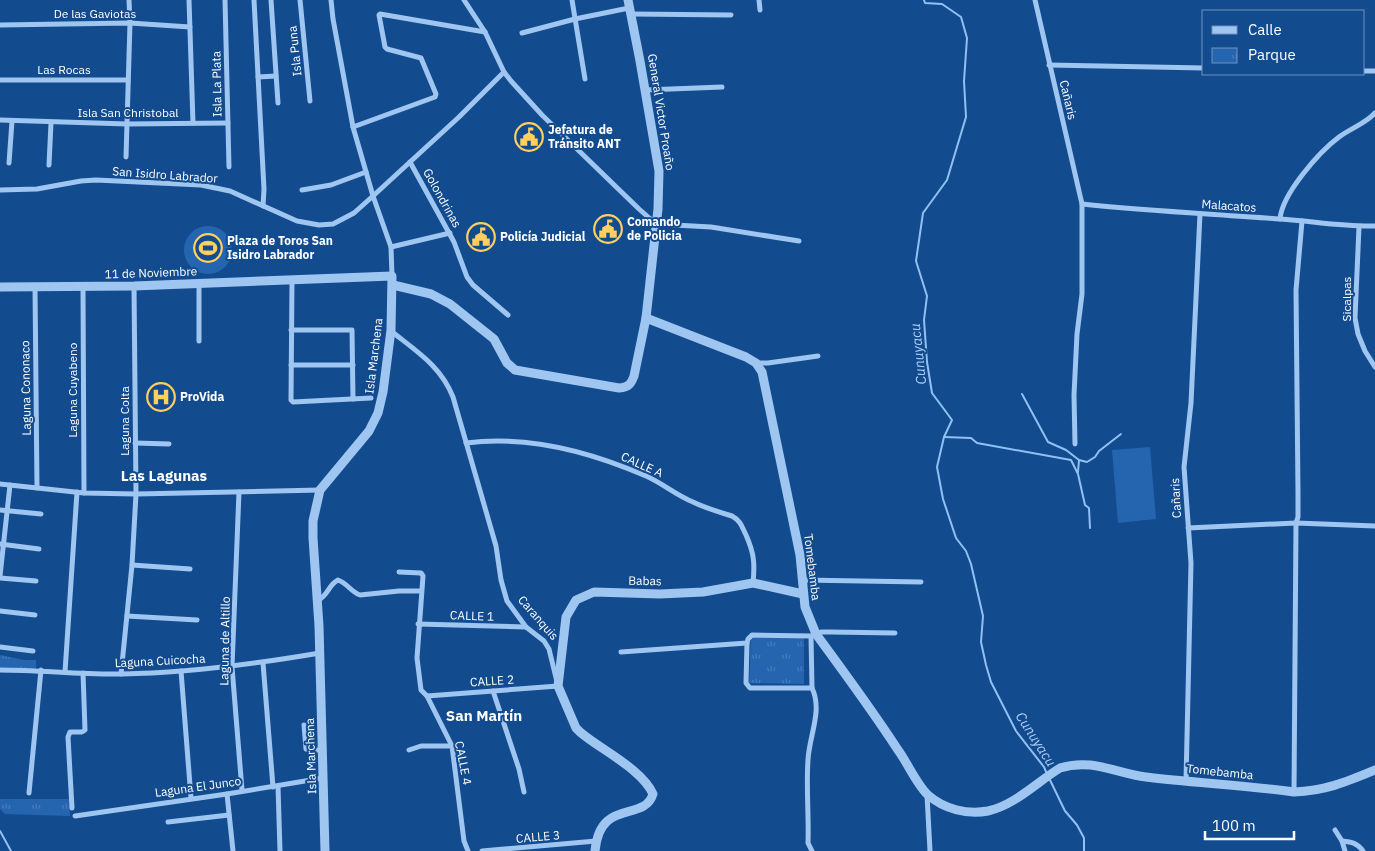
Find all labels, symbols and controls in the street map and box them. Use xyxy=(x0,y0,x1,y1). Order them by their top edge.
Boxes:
street label: De las Gaviotas xyxy=(54,6,136,21)
legend xyxy=(1202,10,1365,75)
text: Calle xyxy=(1248,20,1282,39)
street label: Isla Puna xyxy=(284,25,305,77)
text: Parque xyxy=(1248,45,1296,64)
street label: Isla La Plata xyxy=(208,50,225,117)
street label: General Victor Proaño xyxy=(645,53,678,172)
street label: Las Rocas xyxy=(37,62,91,77)
street label: Cañaris xyxy=(1057,79,1080,121)
street label: Isla San Christobal xyxy=(77,105,179,120)
public building icon: Jefatura de Tránsito ANT xyxy=(514,122,544,152)
place label: Jefatura de Tránsito ANT xyxy=(548,122,621,151)
street label: San Isidro Labrador xyxy=(112,163,219,186)
street label: Golondrinas xyxy=(420,166,465,230)
street label: Malacatos xyxy=(1201,196,1257,215)
public building icon: Comando de Policia xyxy=(593,214,623,244)
place label: Comando de Policia xyxy=(627,214,682,243)
public building icon: Policía Judicial xyxy=(466,222,496,252)
place label: Policía Judicial xyxy=(500,229,586,244)
sports icon: Plaza de Toros San Isidro Labrador xyxy=(193,233,223,263)
place label: Plaza de Toros San Isidro Labrador xyxy=(227,233,333,262)
street label: 11 de Noviembre xyxy=(104,263,198,282)
street label: Sicalpas xyxy=(1339,276,1354,321)
street label: Isla Marchena xyxy=(361,317,386,395)
water label: Cunuyacu xyxy=(906,322,930,386)
street label: Laguna Cononaco xyxy=(17,340,34,436)
street label: Laguna Cuyabeno xyxy=(65,342,80,438)
hospital icon: ProVida xyxy=(146,382,176,412)
street label: Laguna Colta xyxy=(117,386,132,456)
place label: ProVida xyxy=(180,389,224,404)
street label: CALLE A xyxy=(619,449,666,481)
district label: Las Lagunas xyxy=(121,466,208,485)
street label: Cañaris xyxy=(1167,477,1184,519)
street label: Tomebamba xyxy=(801,533,824,602)
street label: Babas xyxy=(628,573,662,588)
street label: Caranquis xyxy=(515,592,562,643)
street label: Laguna de Altillo xyxy=(216,596,233,686)
street label: CALLE 1 xyxy=(450,607,494,624)
street label: Laguna Cuicocha xyxy=(114,651,206,670)
street label: CALLE 2 xyxy=(469,671,515,690)
district label: San Martín xyxy=(446,706,522,725)
water label: Cunuyacu xyxy=(1012,708,1060,770)
street label: Isla Marchena xyxy=(302,717,319,794)
street label: CALLE 4 xyxy=(452,740,475,786)
street label: Tomebamba xyxy=(1186,761,1255,783)
street label: Laguna El Junco xyxy=(154,773,242,800)
scale bar xyxy=(1205,808,1294,840)
text: 100 m xyxy=(1212,816,1256,835)
street label: CALLE 3 xyxy=(515,827,561,846)

